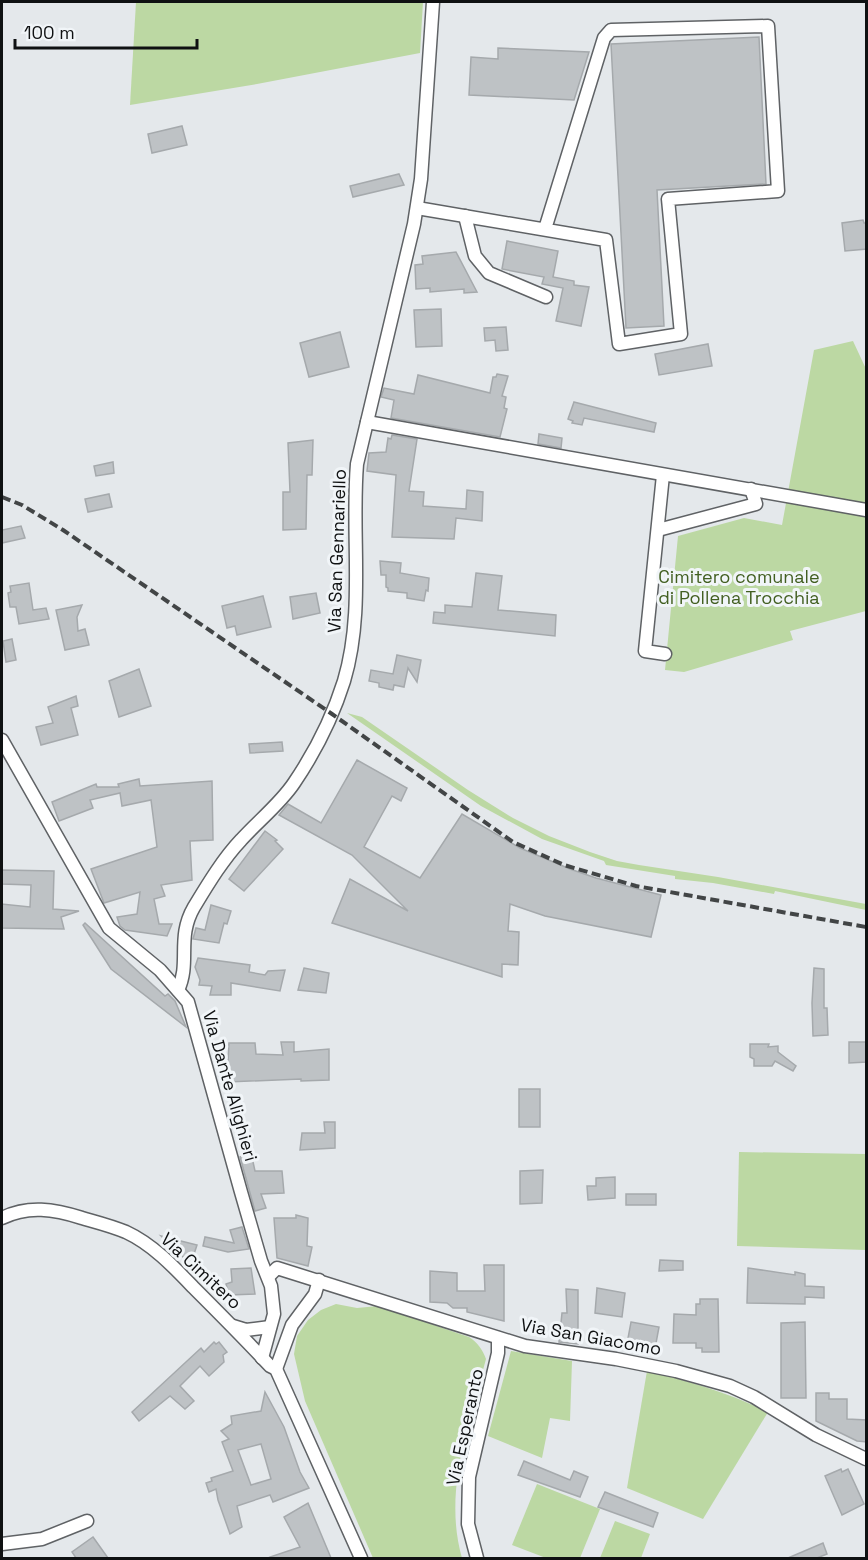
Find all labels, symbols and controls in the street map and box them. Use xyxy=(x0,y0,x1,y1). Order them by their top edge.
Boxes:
scale bar xyxy=(15,12,196,50)
text: 100 m xyxy=(24,21,75,44)
street label: Via San Gennariello xyxy=(322,468,351,633)
park label: Cimitero comunale di Pollena Trocchia xyxy=(658,565,820,609)
street label: Via Dante Alighieri xyxy=(198,1008,263,1164)
street label: Via Cimitero xyxy=(156,1227,247,1314)
street label: Via San Giacomo xyxy=(519,1313,663,1360)
street label: Via Esperanto xyxy=(441,1366,488,1488)

